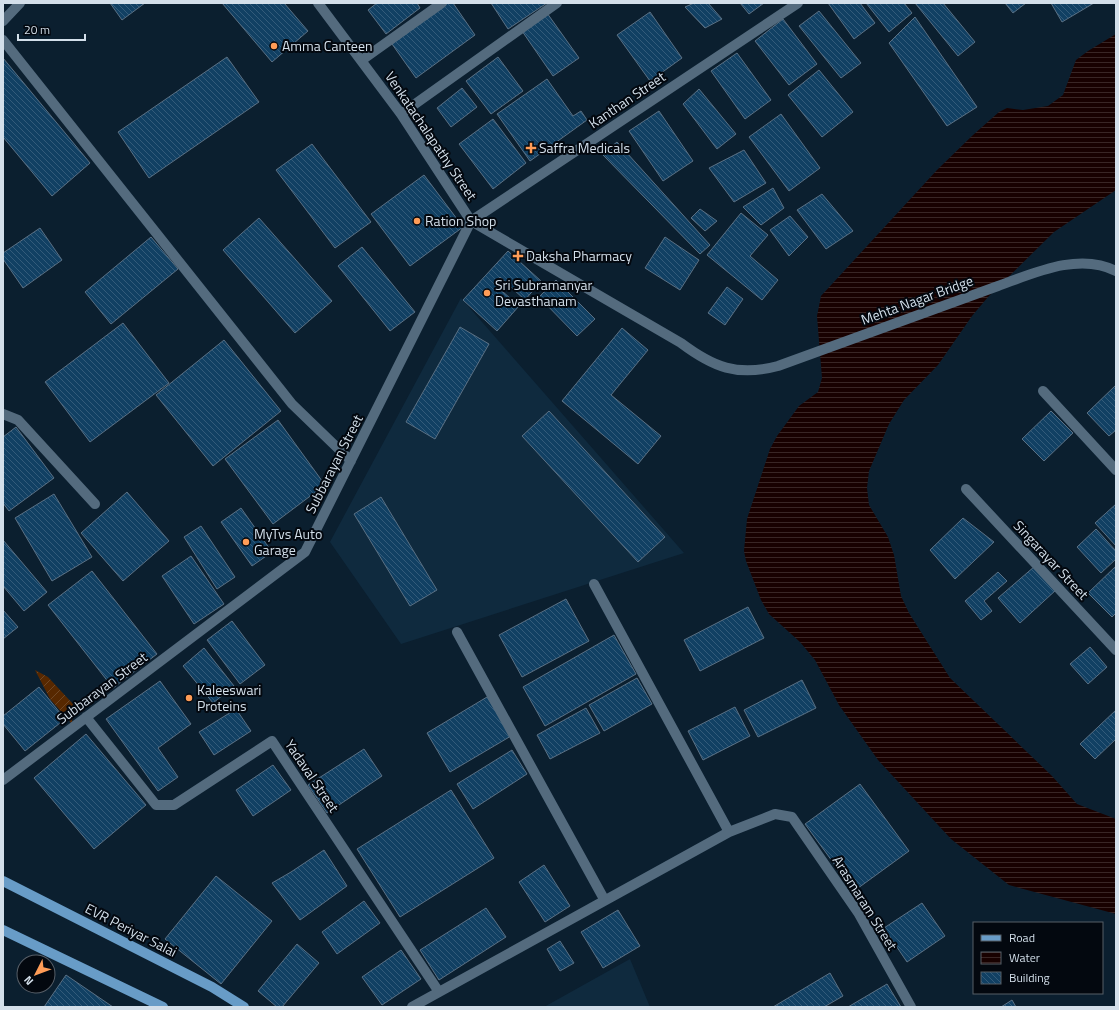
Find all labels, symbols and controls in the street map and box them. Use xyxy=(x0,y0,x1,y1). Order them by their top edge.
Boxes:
scale bar xyxy=(18,16,85,42)
text: 20 m xyxy=(24,20,50,39)
place label: Amma Canteen xyxy=(282,35,373,56)
marker: Amma Canteen xyxy=(269,41,279,51)
street label: Kanthan Street xyxy=(584,66,669,133)
street label: Venkatachalapathy Street xyxy=(380,67,483,204)
place label: Saffra Medicals xyxy=(539,137,630,158)
marker: Saffra Medicals xyxy=(526,143,536,153)
place label: Ration Shop xyxy=(425,210,496,231)
marker: Ration Shop xyxy=(412,216,422,226)
place label: Daksha Pharmacy xyxy=(526,245,632,266)
marker: Daksha Pharmacy xyxy=(513,251,523,261)
street label: Mehta Nagar Bridge xyxy=(858,269,976,330)
place label: Sri Subramanyar Devasthanam xyxy=(495,274,593,311)
marker: Sri Subramanyar Devasthanam xyxy=(482,288,492,298)
street label: Subbarayan Street xyxy=(299,410,368,517)
street label: Singarayar Street xyxy=(1009,515,1094,604)
place label: MyTvs Auto Garage xyxy=(254,523,322,560)
marker: MyTvs Auto Garage xyxy=(241,537,251,547)
street label: Subbarayan Street xyxy=(52,646,152,729)
place label: Kaleeswari Proteins xyxy=(197,679,261,716)
marker: Kaleeswari Proteins xyxy=(184,693,194,703)
street label: Yadaval Street xyxy=(280,735,345,816)
street label: Arasmaram Street xyxy=(828,851,903,954)
street label: EVR Periyar Salai xyxy=(82,897,181,962)
legend xyxy=(973,922,1103,994)
text: Road xyxy=(1009,928,1035,947)
text: Water xyxy=(1009,948,1040,967)
north arrow xyxy=(16,954,56,994)
text: Building xyxy=(1009,968,1050,987)
text: N xyxy=(20,973,37,989)

